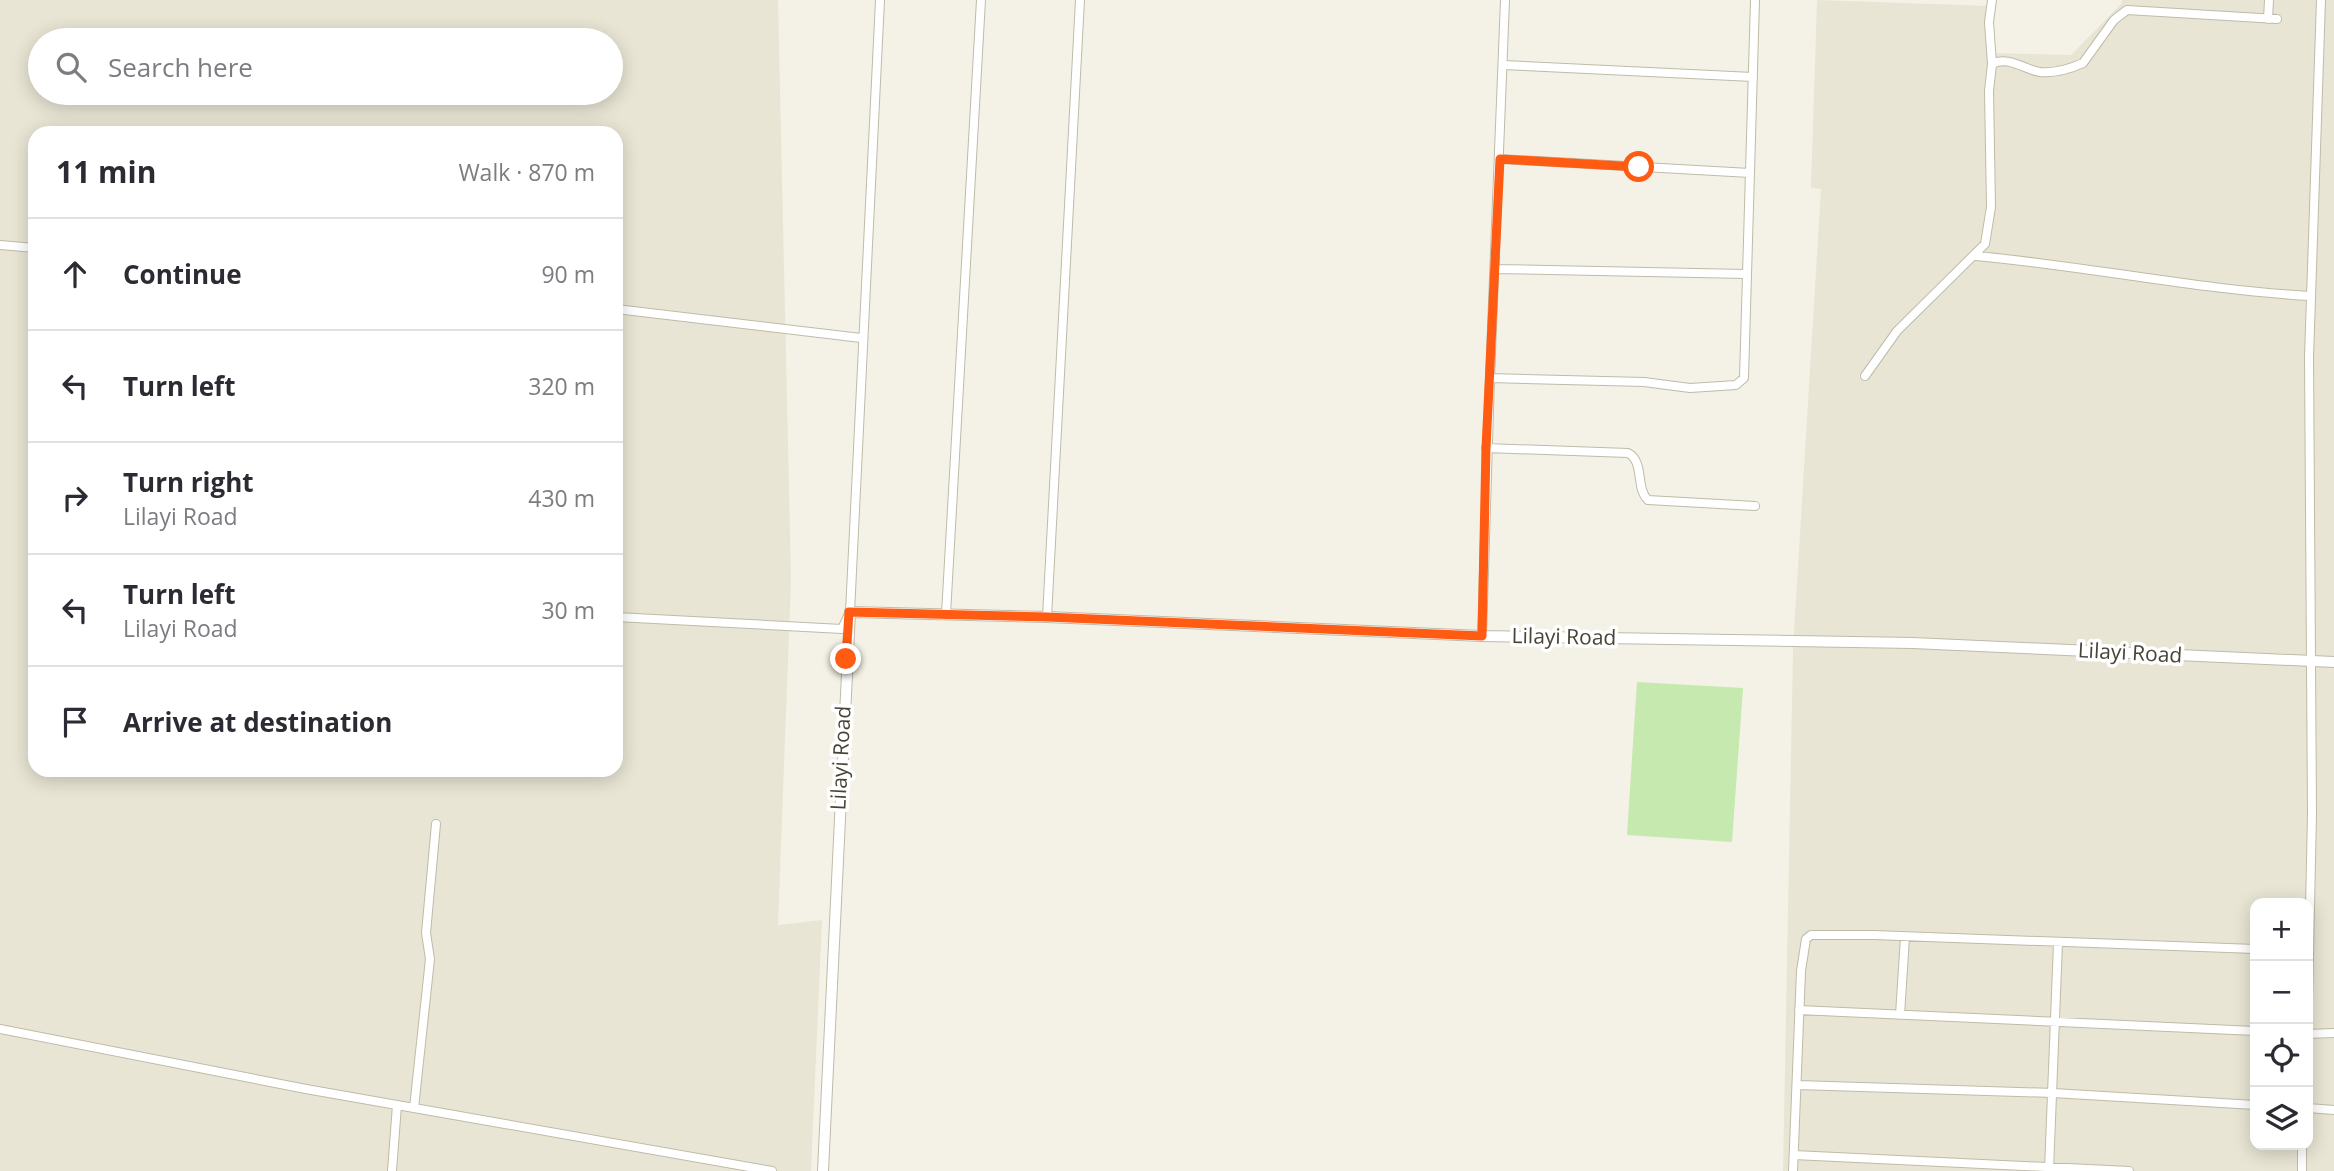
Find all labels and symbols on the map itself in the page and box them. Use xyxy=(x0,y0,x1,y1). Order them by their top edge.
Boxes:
route start xyxy=(1623,151,1654,182)
street label: Lilayi Road xyxy=(1511,621,1617,651)
street label: Lilayi Road xyxy=(2077,635,2183,669)
route end xyxy=(830,643,861,674)
street label: Lilayi Road xyxy=(823,705,857,811)

